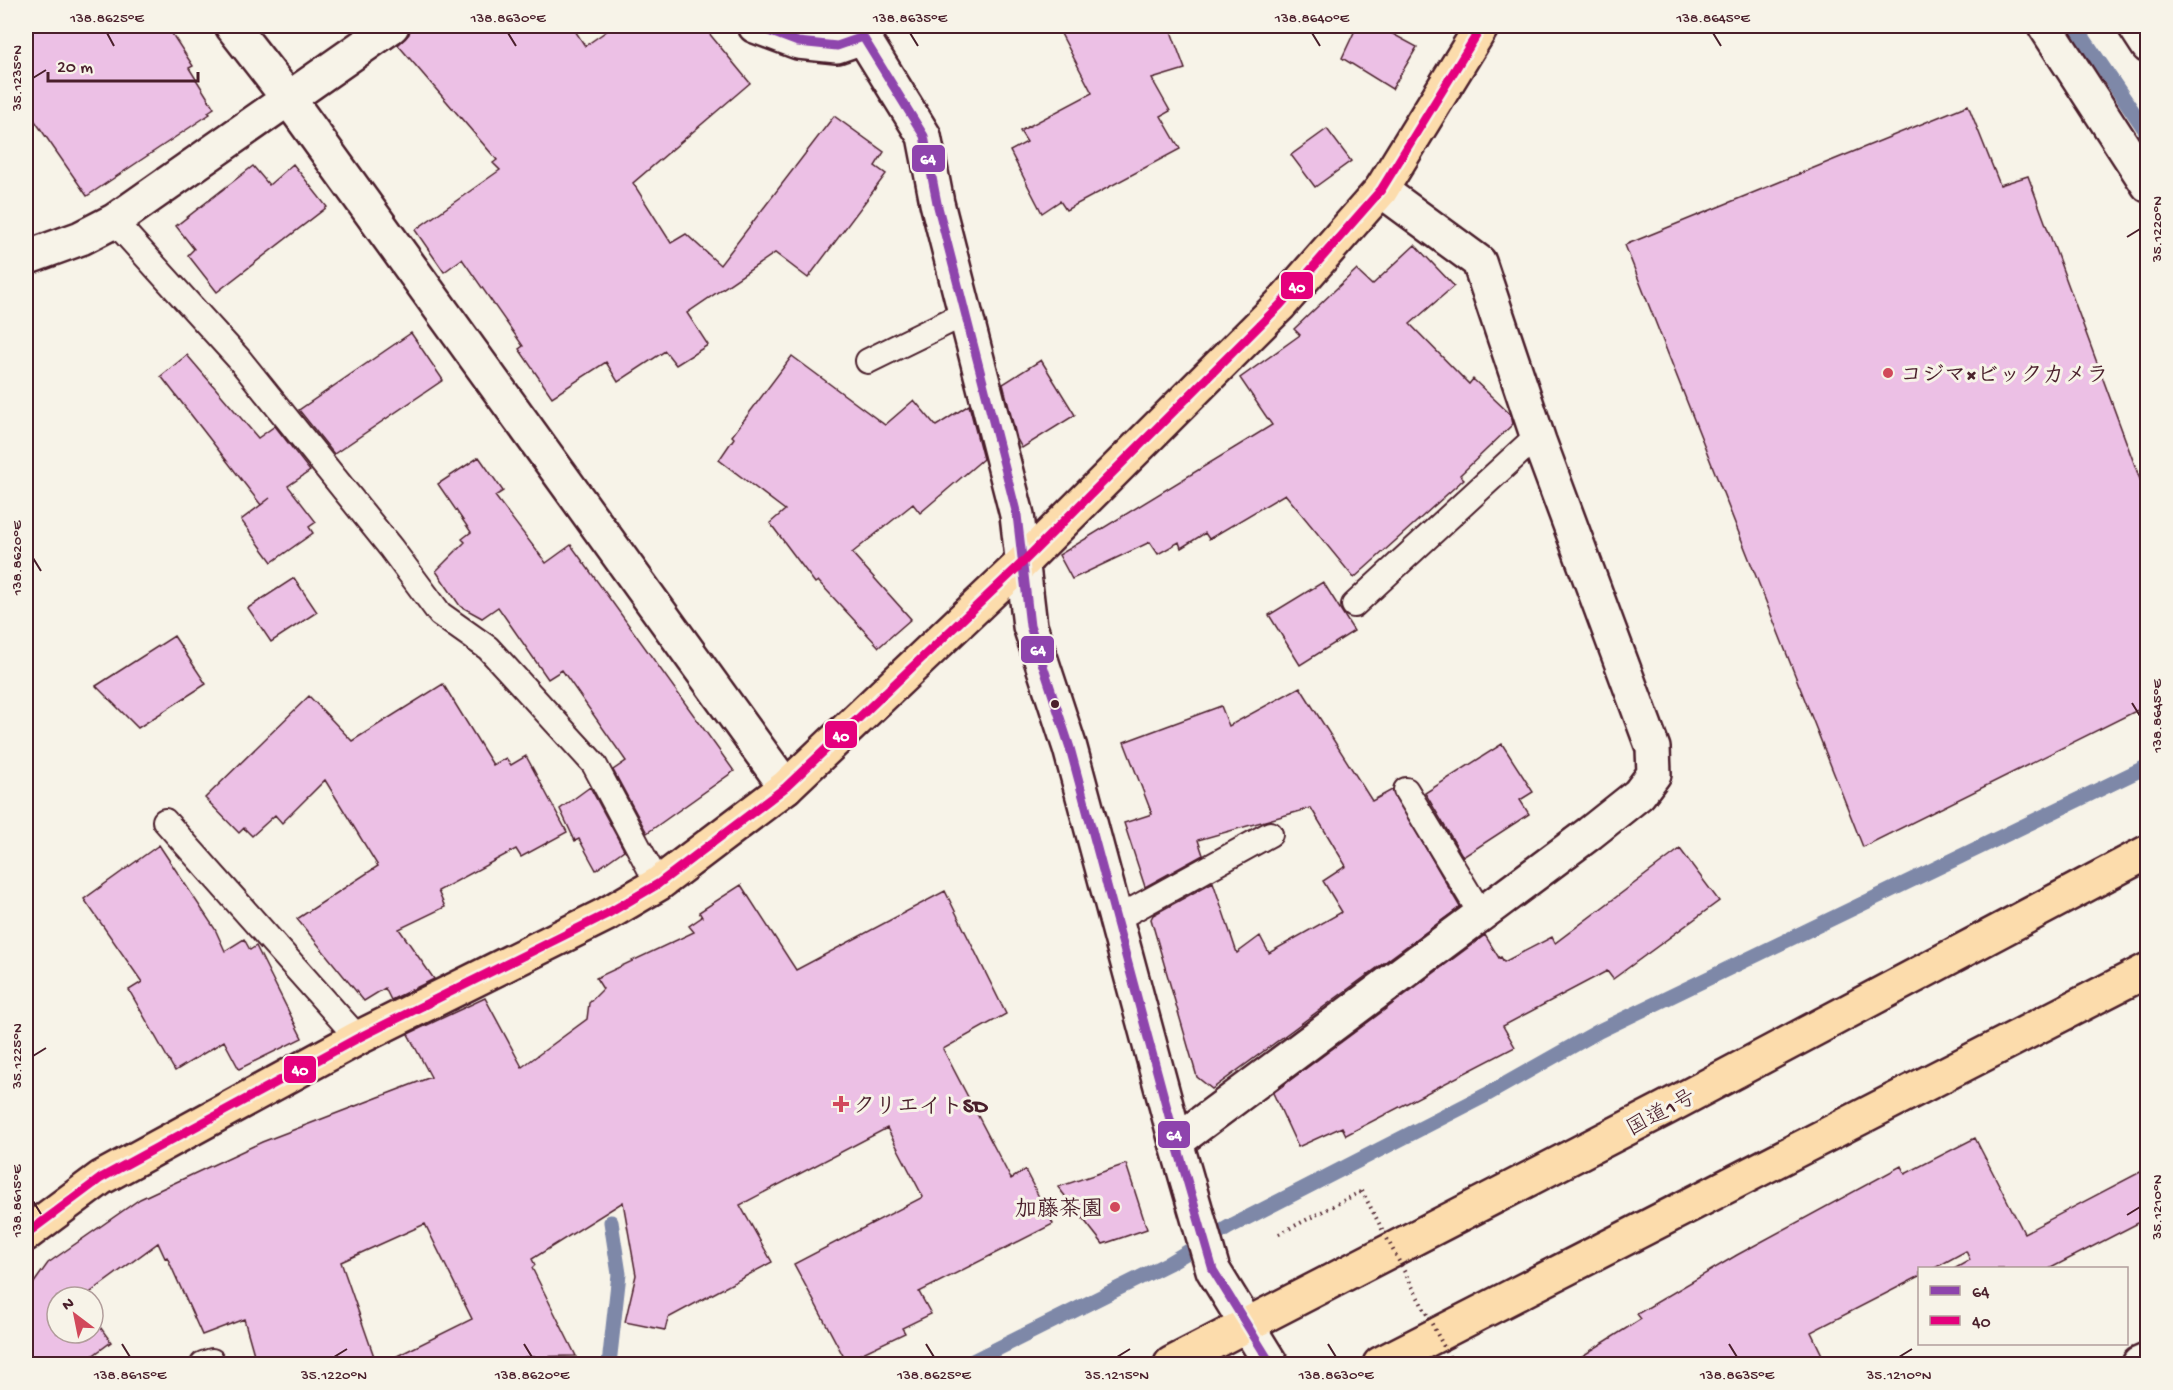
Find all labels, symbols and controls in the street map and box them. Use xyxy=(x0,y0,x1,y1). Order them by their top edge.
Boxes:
text: 138.8625°E xyxy=(69,10,145,28)
text: 138.8630°E xyxy=(470,10,546,28)
text: 138.8635°E xyxy=(872,10,948,28)
text: 138.8640°E xyxy=(1274,10,1350,28)
text: 138.8645°E xyxy=(1675,10,1750,28)
text: 35.1235°N xyxy=(9,45,27,112)
scale bar xyxy=(48,45,198,83)
text: 20 m xyxy=(57,58,93,79)
line badge: 64 xyxy=(911,144,946,173)
text: 64 xyxy=(920,152,936,171)
text: 35.1220°N xyxy=(2149,196,2167,263)
line badge: 40 xyxy=(1280,271,1314,300)
text: 40 xyxy=(1288,280,1305,299)
place label: コジマ×ビックカメラ xyxy=(1900,364,2109,390)
marker: コジマ×ビックカメラ xyxy=(1881,366,1895,380)
text: 138.8620°E xyxy=(9,520,27,596)
line badge: 64 xyxy=(1020,635,1055,664)
text: 64 xyxy=(1030,643,1046,662)
text: 138.8645°E xyxy=(2149,679,2167,754)
unlabelled marker xyxy=(1049,698,1061,710)
line badge: 40 xyxy=(824,720,858,749)
text: 40 xyxy=(832,729,849,748)
text: 35.1225°N xyxy=(9,1023,27,1090)
line badge: 40 xyxy=(283,1055,317,1084)
text: 40 xyxy=(291,1063,308,1082)
street label: 国道1号 xyxy=(1622,1085,1701,1144)
place label: クリエイトSD xyxy=(853,1095,988,1121)
marker: クリエイトSD xyxy=(834,1097,848,1111)
line badge: 64 xyxy=(1157,1120,1191,1149)
text: 64 xyxy=(1166,1128,1182,1147)
text: 138.8615°E xyxy=(9,1164,27,1238)
text: 35.1210°N xyxy=(2149,1174,2167,1240)
place label: 加藤茶園 xyxy=(1015,1197,1103,1224)
marker: 加藤茶園 xyxy=(1108,1200,1122,1214)
legend xyxy=(1918,1267,2128,1345)
text: 64 xyxy=(1972,1283,1990,1304)
north arrow xyxy=(45,1285,105,1345)
text: N xyxy=(59,1294,79,1316)
text: 40 xyxy=(1972,1313,1991,1334)
text: 138.8615°E xyxy=(93,1367,167,1385)
text: 35.1220°N xyxy=(300,1367,367,1385)
text: 138.8620°E xyxy=(494,1367,570,1385)
text: 138.8625°E xyxy=(896,1367,972,1385)
text: 35.1215°N xyxy=(1084,1367,1149,1385)
text: 138.8630°E xyxy=(1298,1367,1374,1385)
text: 138.8635°E xyxy=(1699,1367,1775,1385)
text: 35.1210°N xyxy=(1866,1367,1932,1385)

